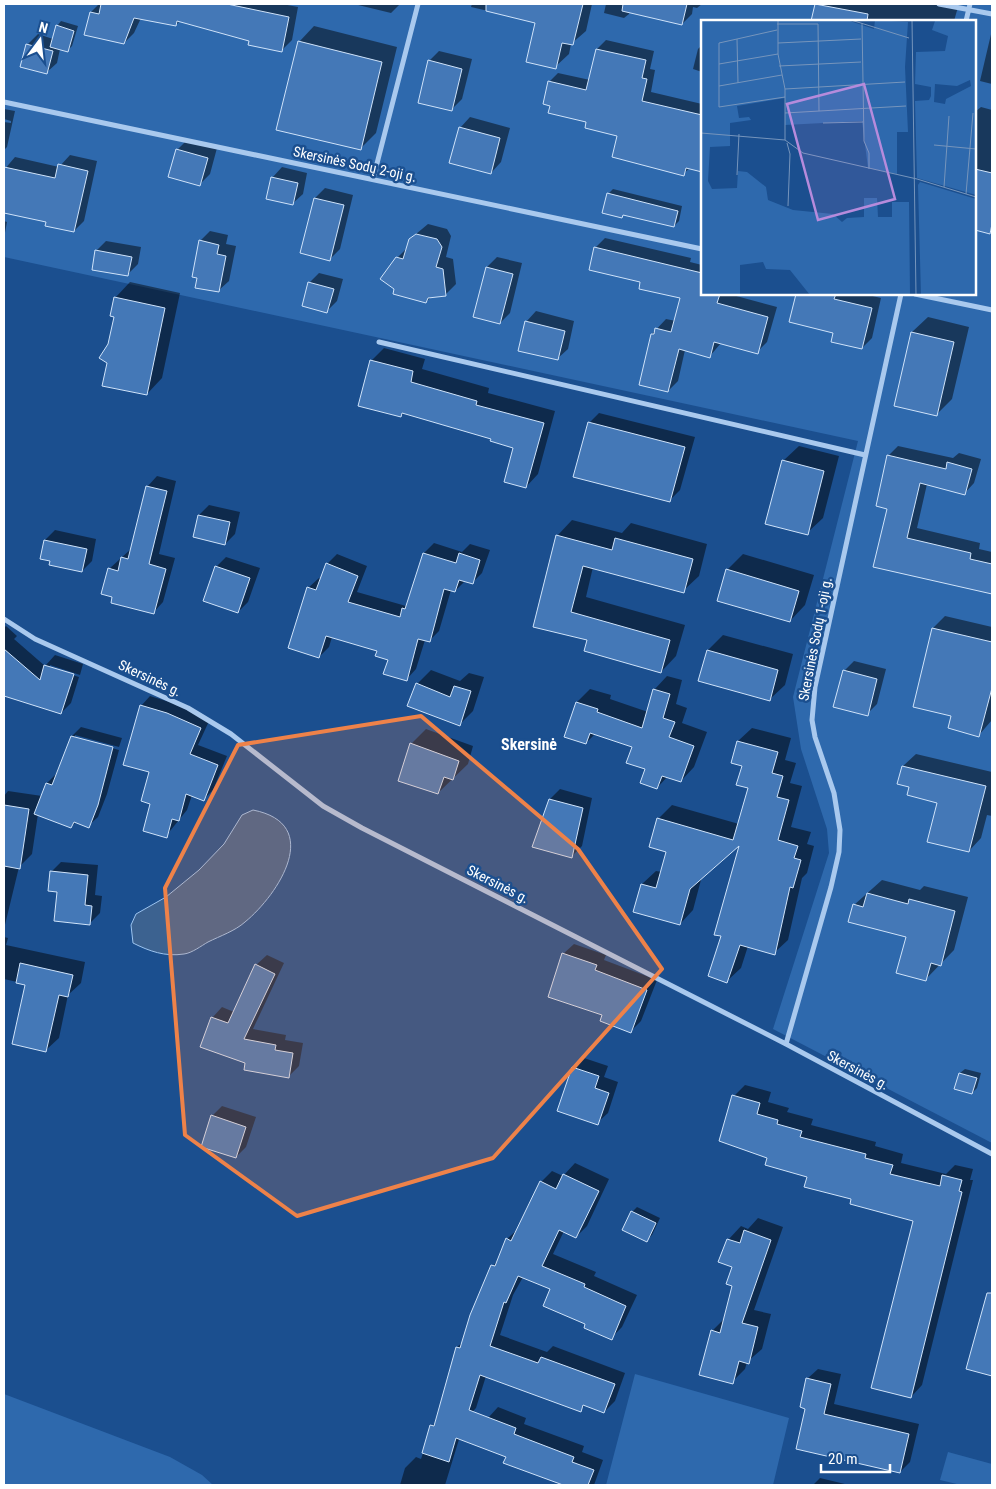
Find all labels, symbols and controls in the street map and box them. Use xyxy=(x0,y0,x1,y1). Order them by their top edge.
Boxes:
north arrow xyxy=(15,15,65,65)
text: N xyxy=(37,19,50,36)
inset map xyxy=(701,20,976,295)
street label: Skersinės Sodų 2-oji g. xyxy=(292,143,418,185)
street label: Skersinės Sodų 1-oji g. xyxy=(795,576,835,702)
street label: Skersinės g. xyxy=(116,657,184,699)
district label: Skersinė xyxy=(501,735,557,754)
street label: Skersinės g. xyxy=(464,862,532,906)
street label: Skersinės g. xyxy=(824,1047,892,1093)
scale bar xyxy=(821,1442,890,1474)
text: 20 m xyxy=(828,1450,858,1468)

